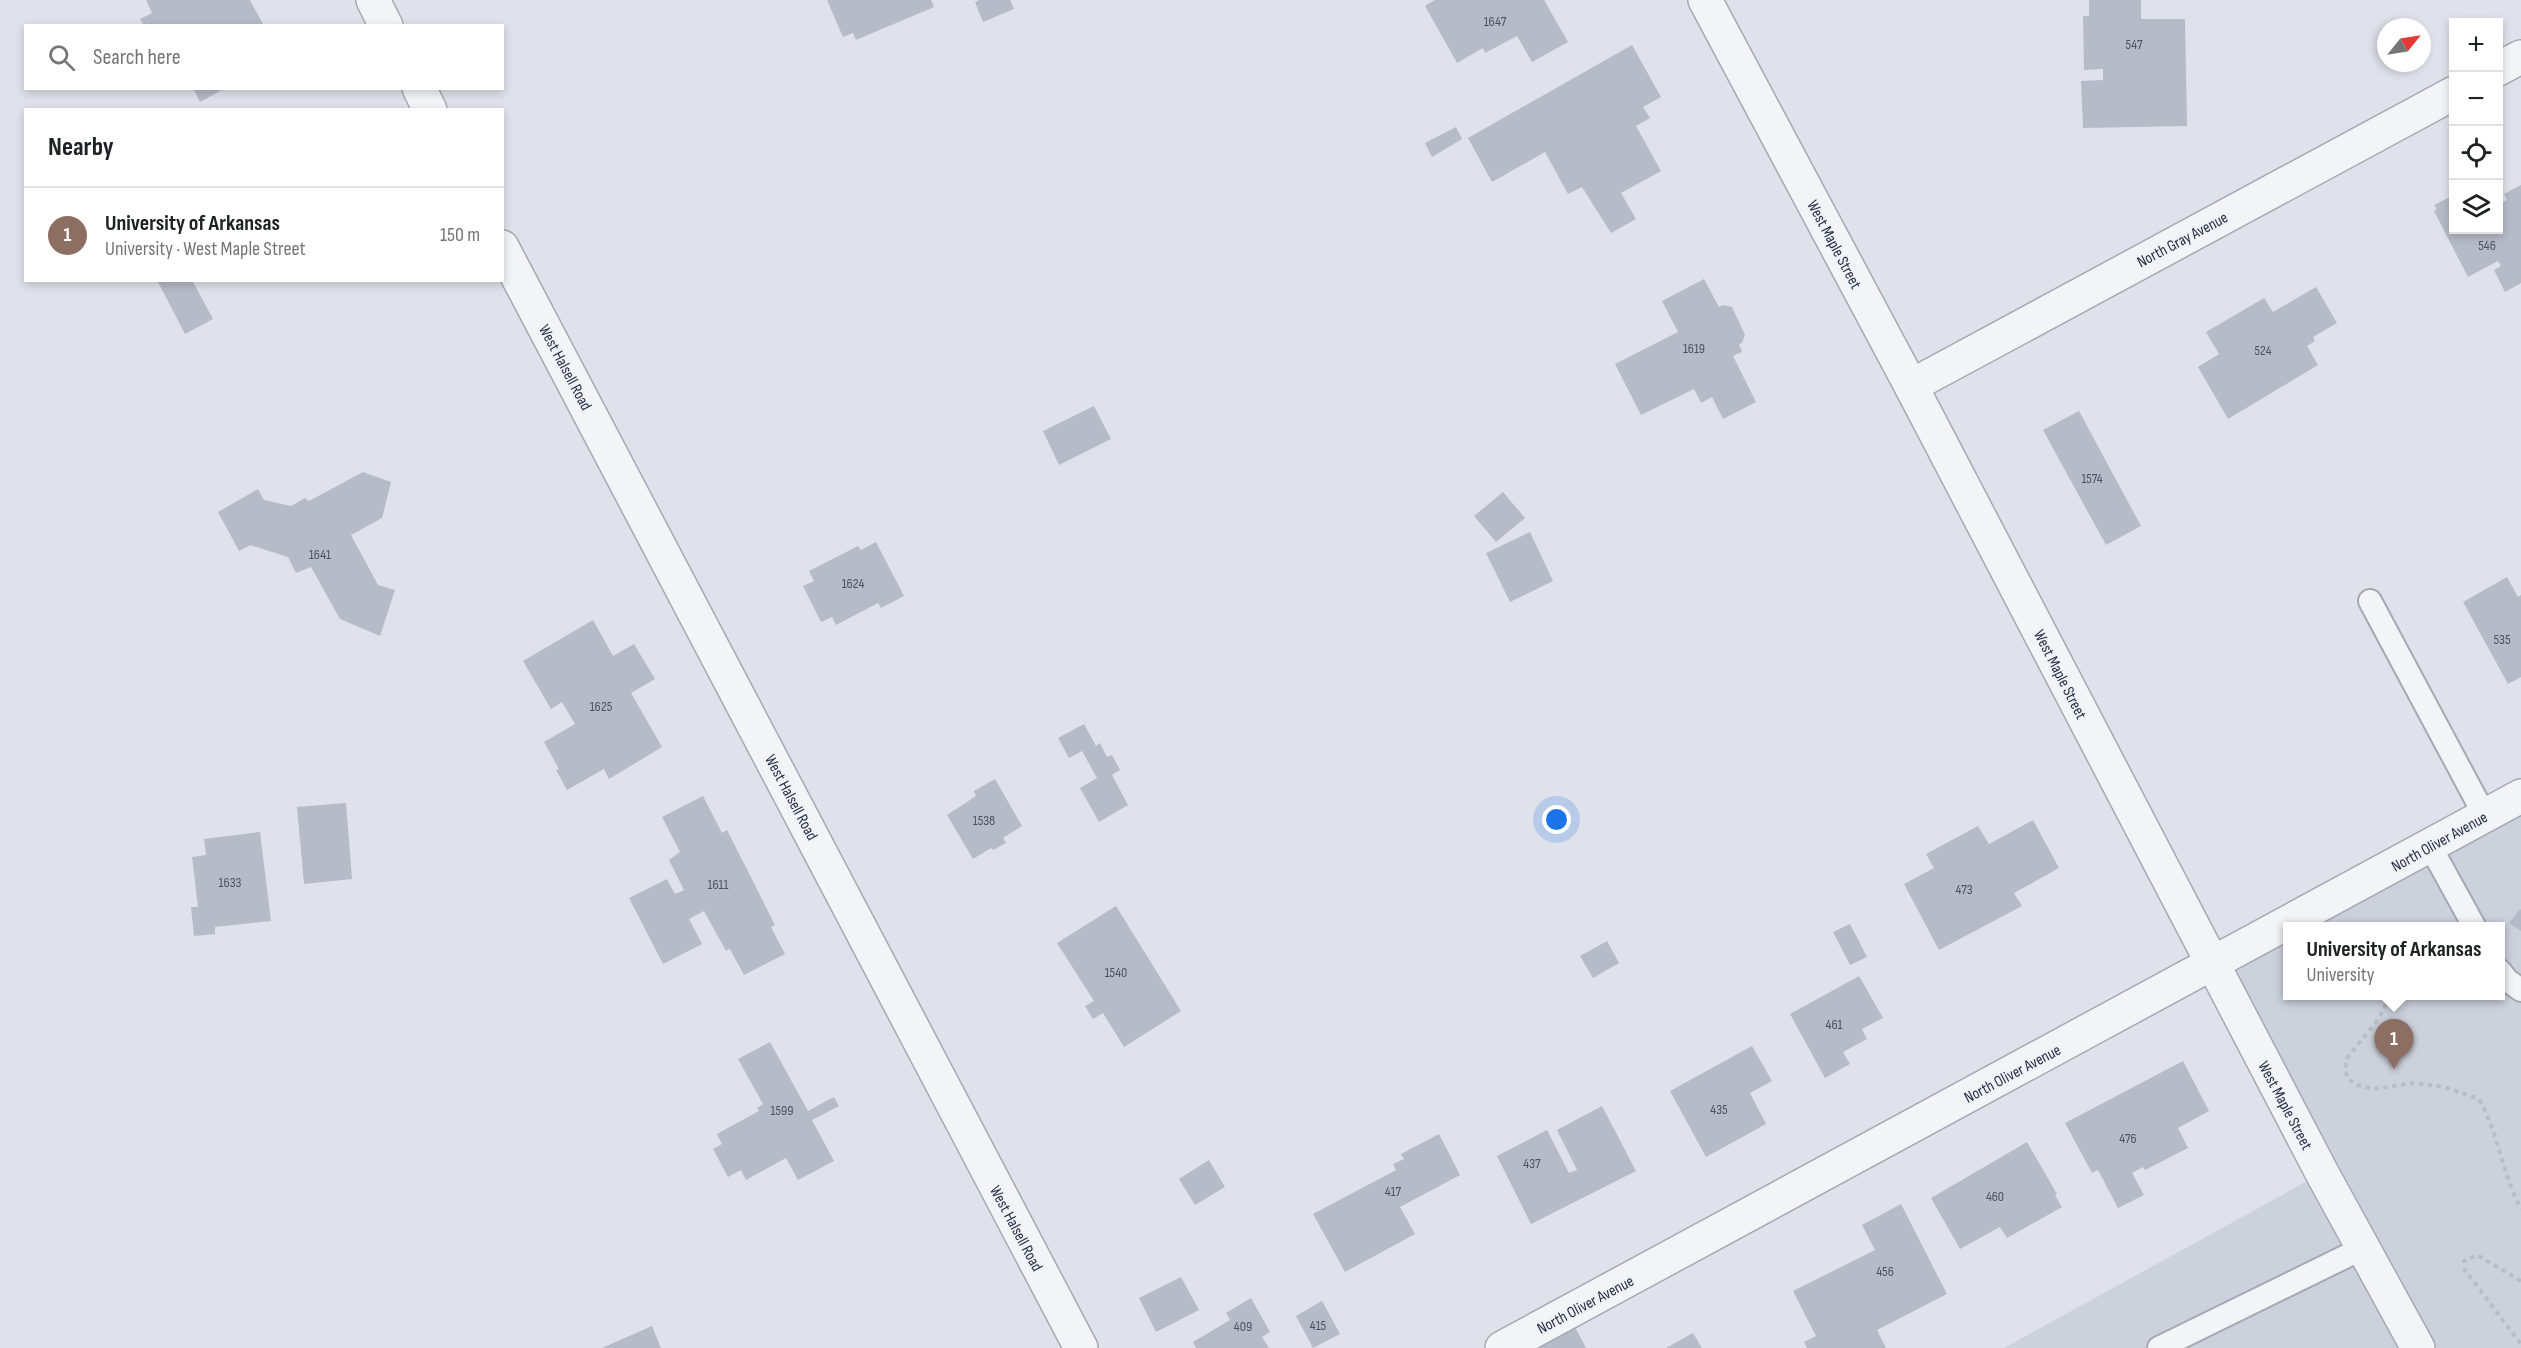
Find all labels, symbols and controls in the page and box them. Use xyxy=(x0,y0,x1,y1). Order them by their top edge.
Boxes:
house number: 1647 xyxy=(1484,13,1507,30)
north arrow xyxy=(2377,18,2431,72)
map controls xyxy=(2449,18,2503,234)
button: + xyxy=(2449,18,2503,72)
search box xyxy=(24,24,504,90)
house number: 547 xyxy=(2125,36,2143,53)
icon: search xyxy=(45,41,78,74)
text: Search here xyxy=(93,44,180,71)
button: − xyxy=(2449,72,2503,126)
button: locate xyxy=(2449,126,2503,180)
text: Nearby xyxy=(48,132,114,163)
button: layers xyxy=(2449,180,2503,234)
street label: West Maple Street xyxy=(1802,197,1865,292)
street label: North Gray Avenue xyxy=(2134,208,2231,272)
text: University of Arkansas xyxy=(105,210,280,237)
text: 1 xyxy=(64,223,71,247)
text: 150 m xyxy=(440,223,480,247)
text: University · West Maple Street xyxy=(105,237,306,261)
house number: 546 xyxy=(2478,237,2496,254)
street label: West Halsell Road xyxy=(534,322,595,414)
house number: 1619 xyxy=(1683,340,1705,357)
house number: 524 xyxy=(2254,342,2272,359)
house number: 1574 xyxy=(2081,470,2103,487)
house number: 1641 xyxy=(309,546,331,563)
house number: 1624 xyxy=(842,575,864,592)
street label: West Maple Street xyxy=(2029,627,2090,723)
house number: 535 xyxy=(2493,631,2511,648)
house number: 1625 xyxy=(590,698,613,715)
street label: West Halsell Road xyxy=(760,752,821,844)
your location xyxy=(1542,805,1571,834)
street label: North Oliver Avenue xyxy=(2388,808,2491,877)
house number: 1538 xyxy=(973,812,995,829)
house number: 1633 xyxy=(219,874,242,891)
house number: 1611 xyxy=(708,876,729,893)
house number: 473 xyxy=(1955,881,1973,898)
popup xyxy=(2283,922,2505,1000)
text: University of Arkansas xyxy=(2307,936,2482,963)
text: University xyxy=(2307,963,2375,987)
house number: 1540 xyxy=(1105,964,1127,981)
house number: 461 xyxy=(1826,1016,1843,1033)
pin: 1 xyxy=(2374,1020,2414,1069)
street label: North Oliver Avenue xyxy=(1961,1041,2064,1108)
street label: West Maple Street xyxy=(2253,1058,2316,1153)
house number: 435 xyxy=(1710,1101,1728,1118)
house number: 1599 xyxy=(771,1102,793,1119)
house number: 476 xyxy=(2119,1130,2137,1147)
house number: 437 xyxy=(1523,1155,1541,1172)
street label: West Halsell Road xyxy=(985,1183,1046,1275)
house number: 417 xyxy=(1385,1183,1402,1200)
house number: 460 xyxy=(1986,1188,2004,1205)
house number: 456 xyxy=(1876,1263,1894,1280)
street label: North Oliver Avenue xyxy=(1534,1272,1637,1339)
house number: 415 xyxy=(1310,1317,1327,1334)
house number: 409 xyxy=(1234,1318,1252,1335)

